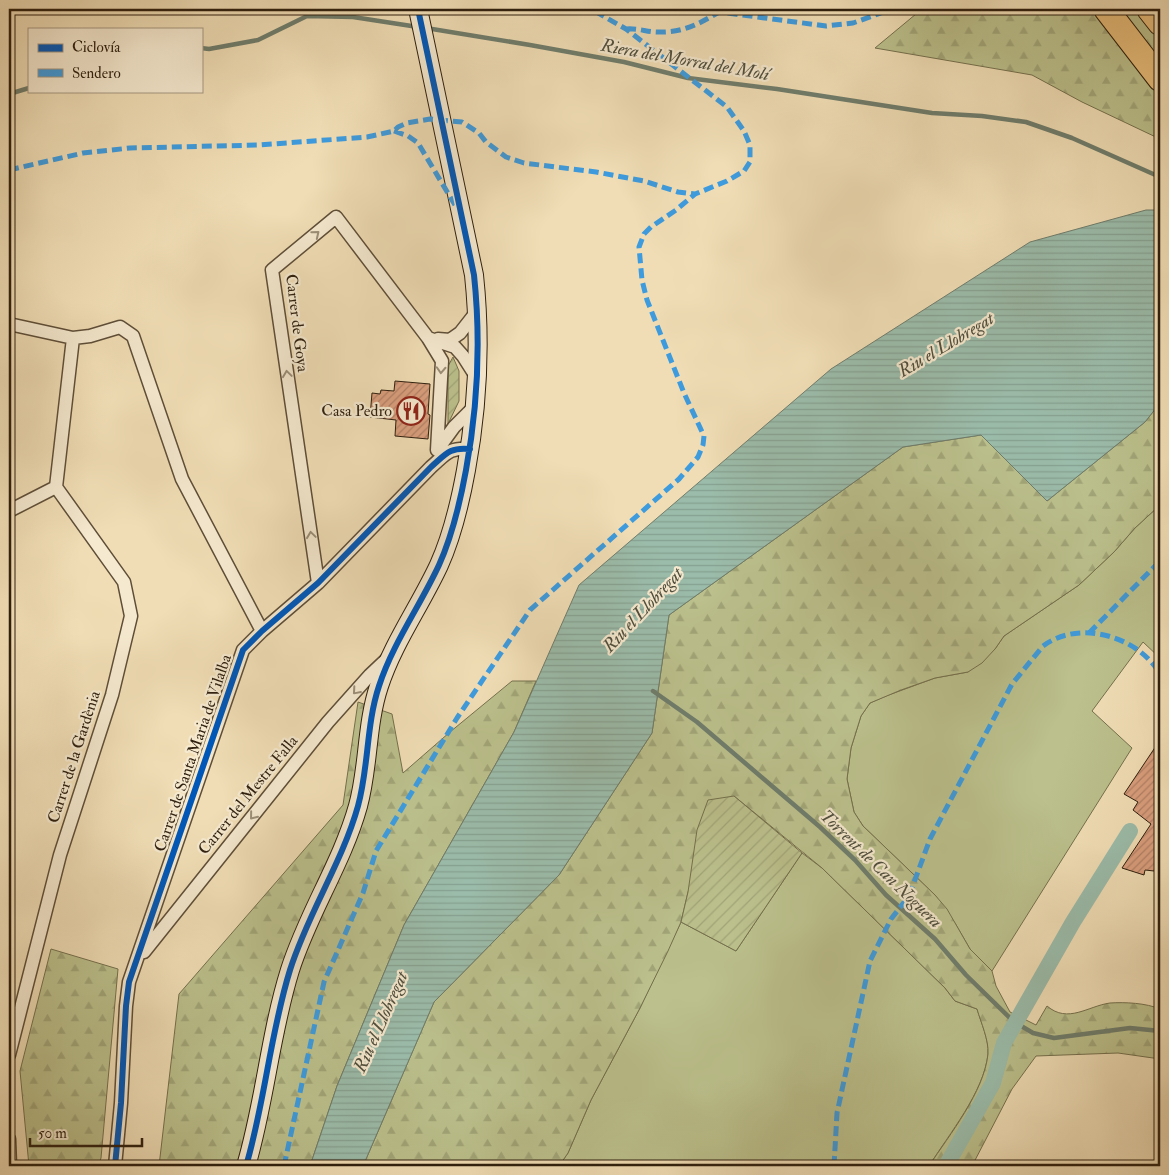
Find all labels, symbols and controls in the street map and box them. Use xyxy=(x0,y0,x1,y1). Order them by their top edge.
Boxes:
legend xyxy=(28,28,202,92)
water label: Riera del Morral del Molí xyxy=(598,34,774,87)
text: Ciclovía xyxy=(72,38,121,57)
text: Sendero xyxy=(72,64,121,83)
one-way arrow xyxy=(310,230,319,239)
street label: Carrer de Goya xyxy=(281,273,313,374)
water label: Riu el Llobregat xyxy=(893,307,999,383)
one-way arrow xyxy=(436,366,447,374)
one-way arrow xyxy=(282,370,293,378)
restaurant icon: Casa Pedro xyxy=(396,396,426,426)
place label: Casa Pedro xyxy=(321,401,392,421)
one-way arrow xyxy=(306,531,316,539)
water label: Riu el Llobregat xyxy=(597,562,689,658)
street label: Carrer de Santa Maria de Vilalba xyxy=(150,651,236,854)
one-way arrow xyxy=(352,685,361,694)
street label: Carrer de la Gardènia xyxy=(43,688,105,826)
street label: Carrer del Mestre Falla xyxy=(194,731,302,859)
water label: Torrent de Can Noguera xyxy=(815,805,947,933)
one-way arrow xyxy=(249,811,258,820)
water label: Riu el Llobregat xyxy=(348,967,414,1077)
scale bar xyxy=(30,1115,142,1147)
text: 50 m xyxy=(38,1124,67,1143)

